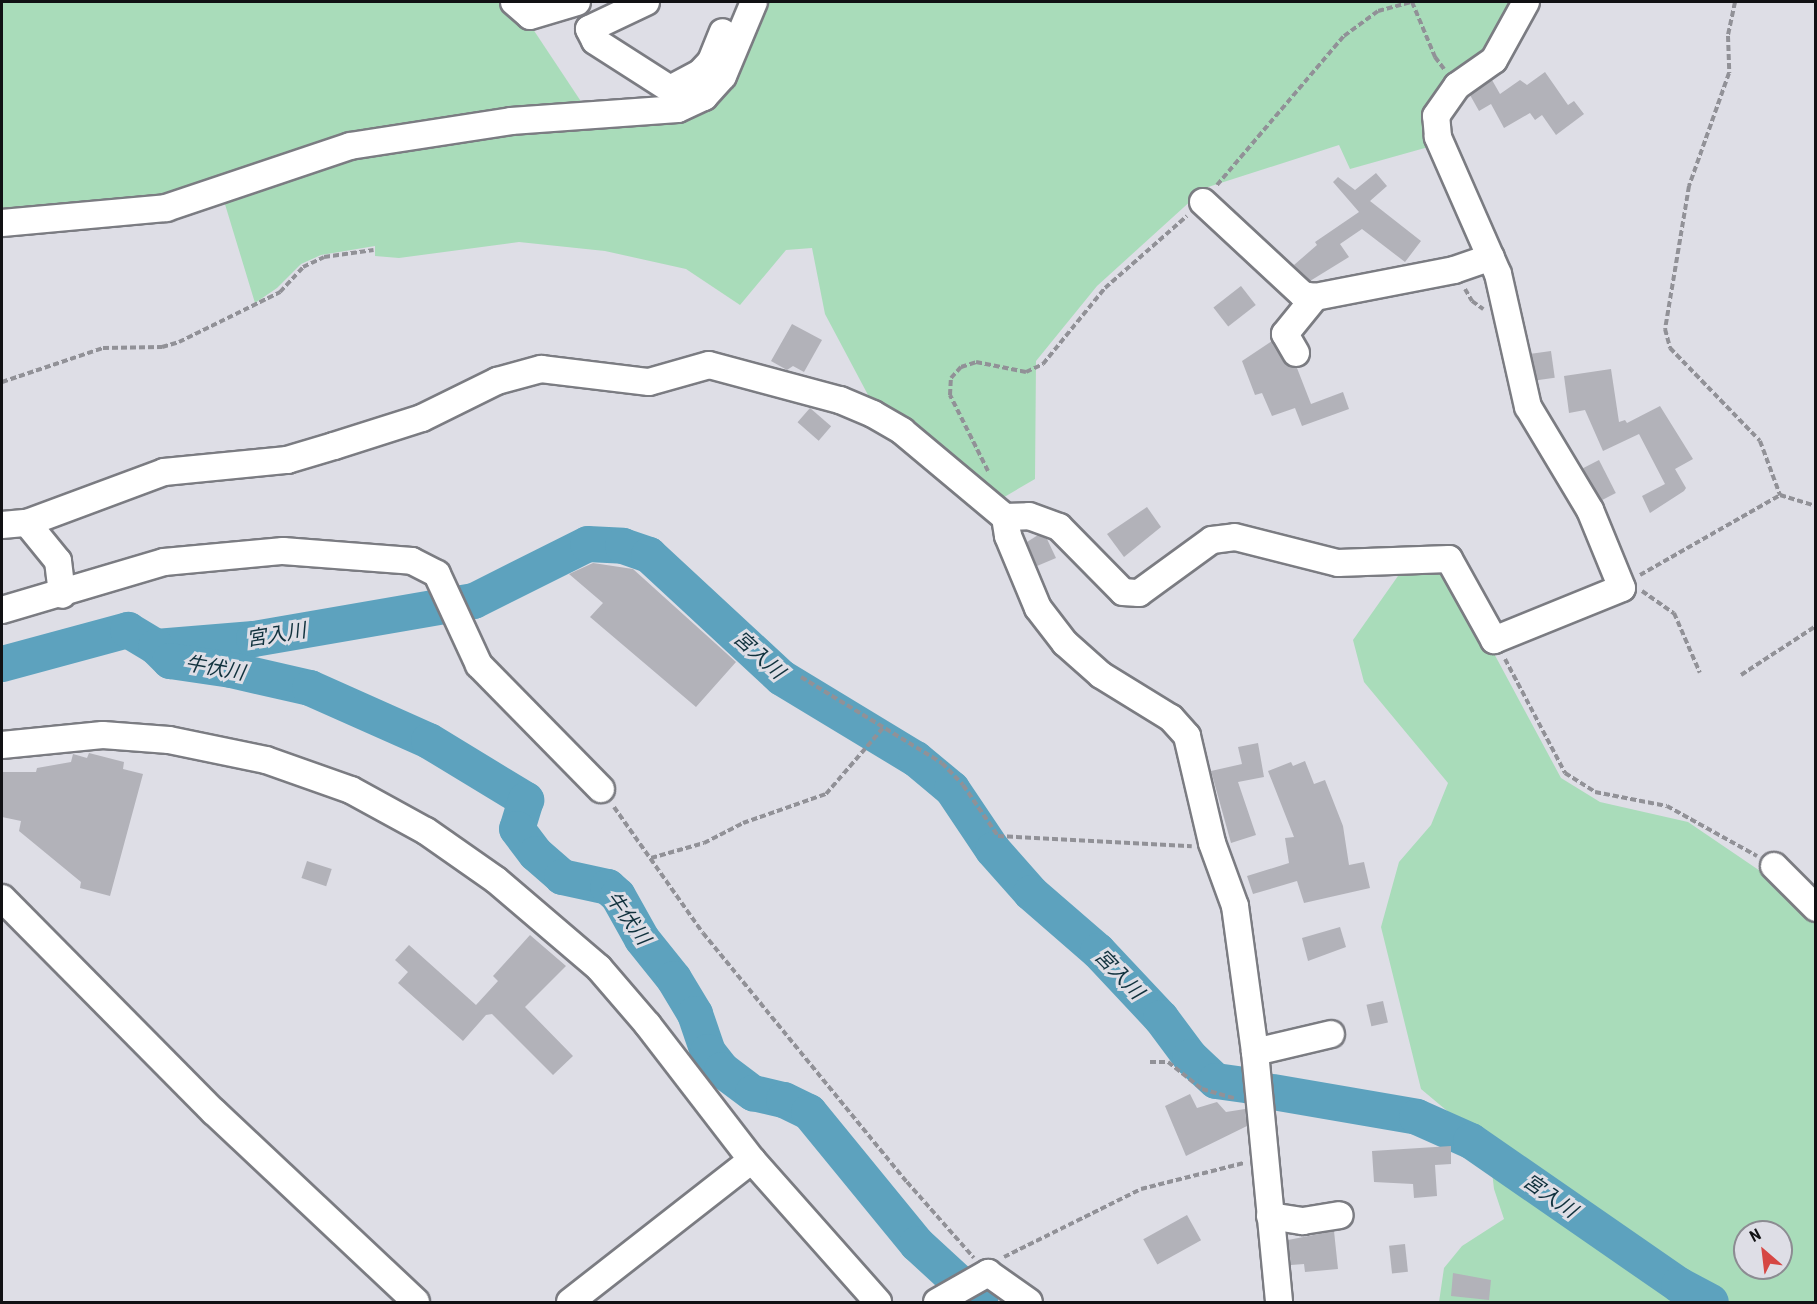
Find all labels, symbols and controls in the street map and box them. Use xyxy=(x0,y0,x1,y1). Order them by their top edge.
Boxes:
water label: 宮入川 xyxy=(244,618,308,652)
water label: 宮入川 xyxy=(729,626,789,684)
water label: 牛伏川 xyxy=(183,651,247,685)
water label: 牛伏川 xyxy=(601,887,655,949)
water label: 宮入川 xyxy=(1090,944,1148,1004)
water label: 宮入川 xyxy=(1519,1169,1581,1223)
north arrow xyxy=(1733,1220,1793,1280)
text: N xyxy=(1746,1225,1764,1246)

